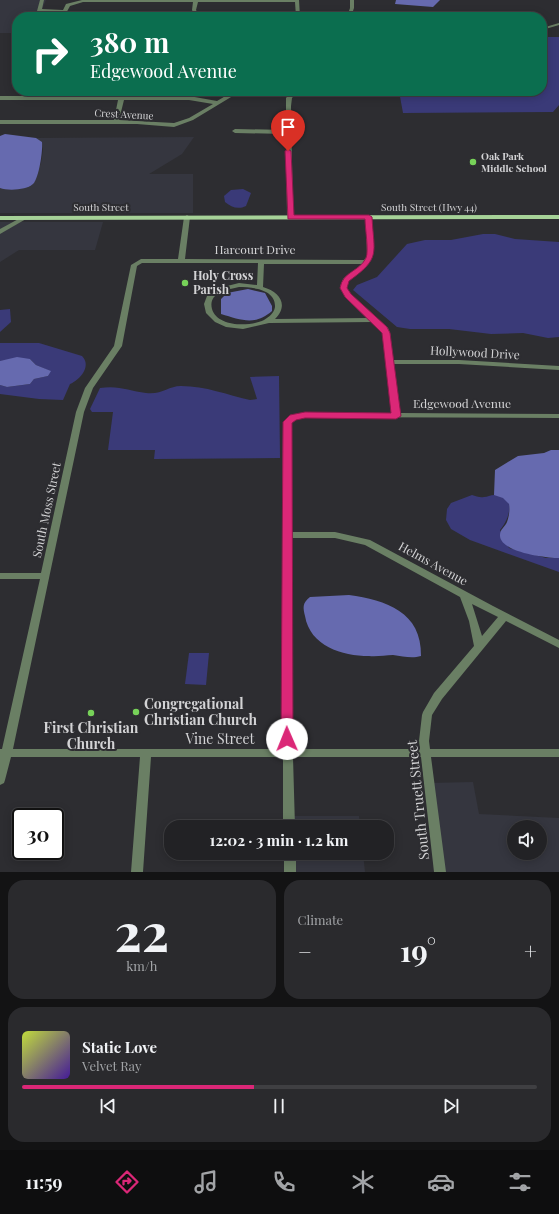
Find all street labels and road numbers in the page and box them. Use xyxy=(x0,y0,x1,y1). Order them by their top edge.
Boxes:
street label: Crest Avenue xyxy=(94,105,154,123)
street label: South Street xyxy=(73,200,129,214)
street label: South Street (Hwy 44) xyxy=(381,200,477,214)
street label: Harcourt Drive xyxy=(214,241,296,257)
street label: Hollywood Drive xyxy=(430,342,520,362)
street label: Edgewood Avenue xyxy=(413,395,511,411)
street label: South Moss Street xyxy=(28,460,64,559)
street label: Helms Avenue xyxy=(396,538,471,589)
street label: Vine Street xyxy=(184,729,256,748)
street label: South Truett Street xyxy=(402,738,433,861)

